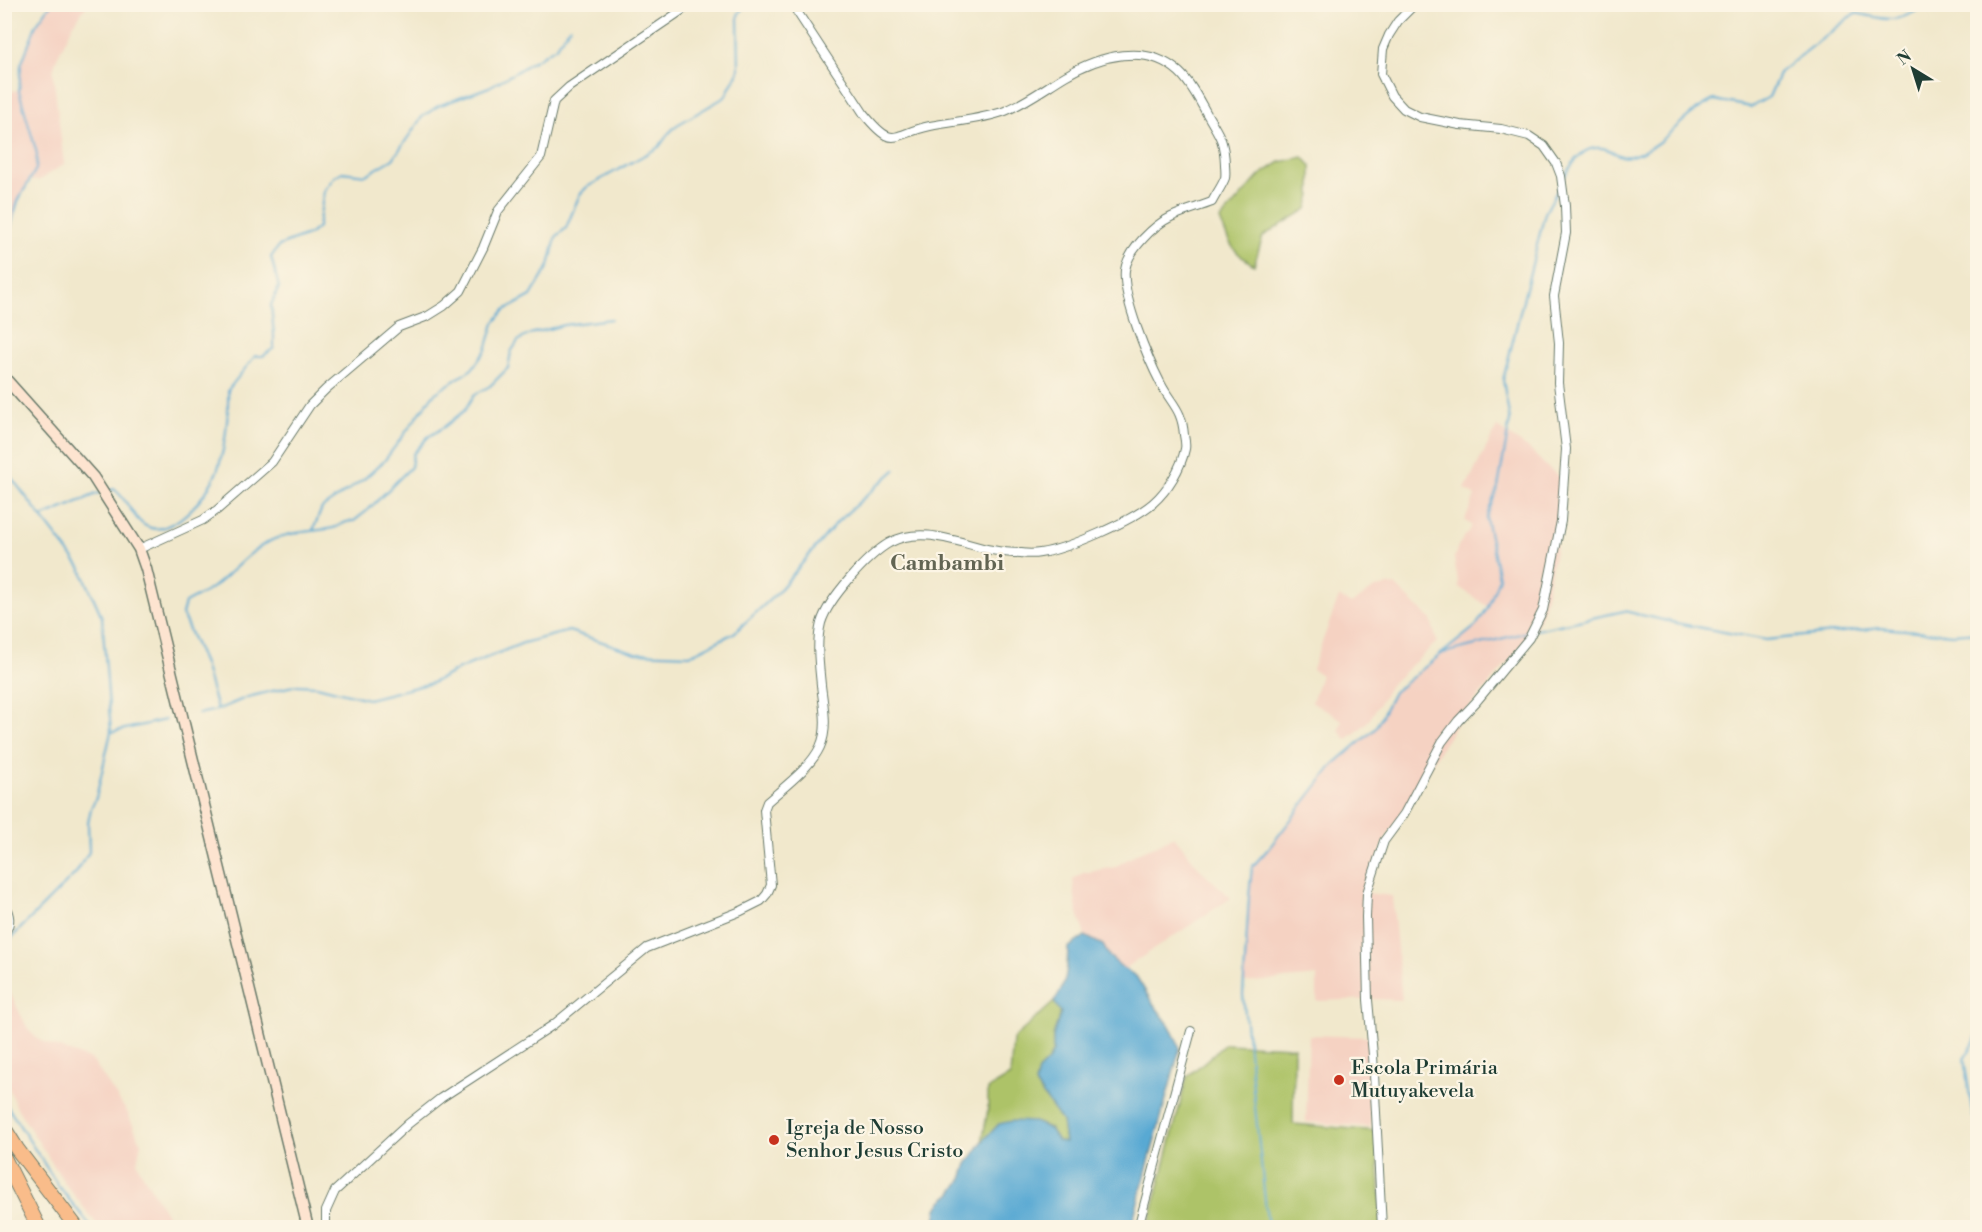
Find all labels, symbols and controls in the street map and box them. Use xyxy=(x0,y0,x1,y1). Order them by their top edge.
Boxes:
north arrow xyxy=(1883,39,1943,99)
text: N xyxy=(1893,46,1916,70)
district label: Cambambi xyxy=(890,550,1004,577)
place label: Escola Primária Mutuyakevela xyxy=(1351,1056,1499,1104)
marker: Escola Primária Mutuyakevela xyxy=(1332,1073,1346,1087)
place label: Igreja de Nosso Senhor Jesus Cristo xyxy=(786,1116,964,1164)
marker: Igreja de Nosso Senhor Jesus Cristo xyxy=(767,1133,781,1147)

